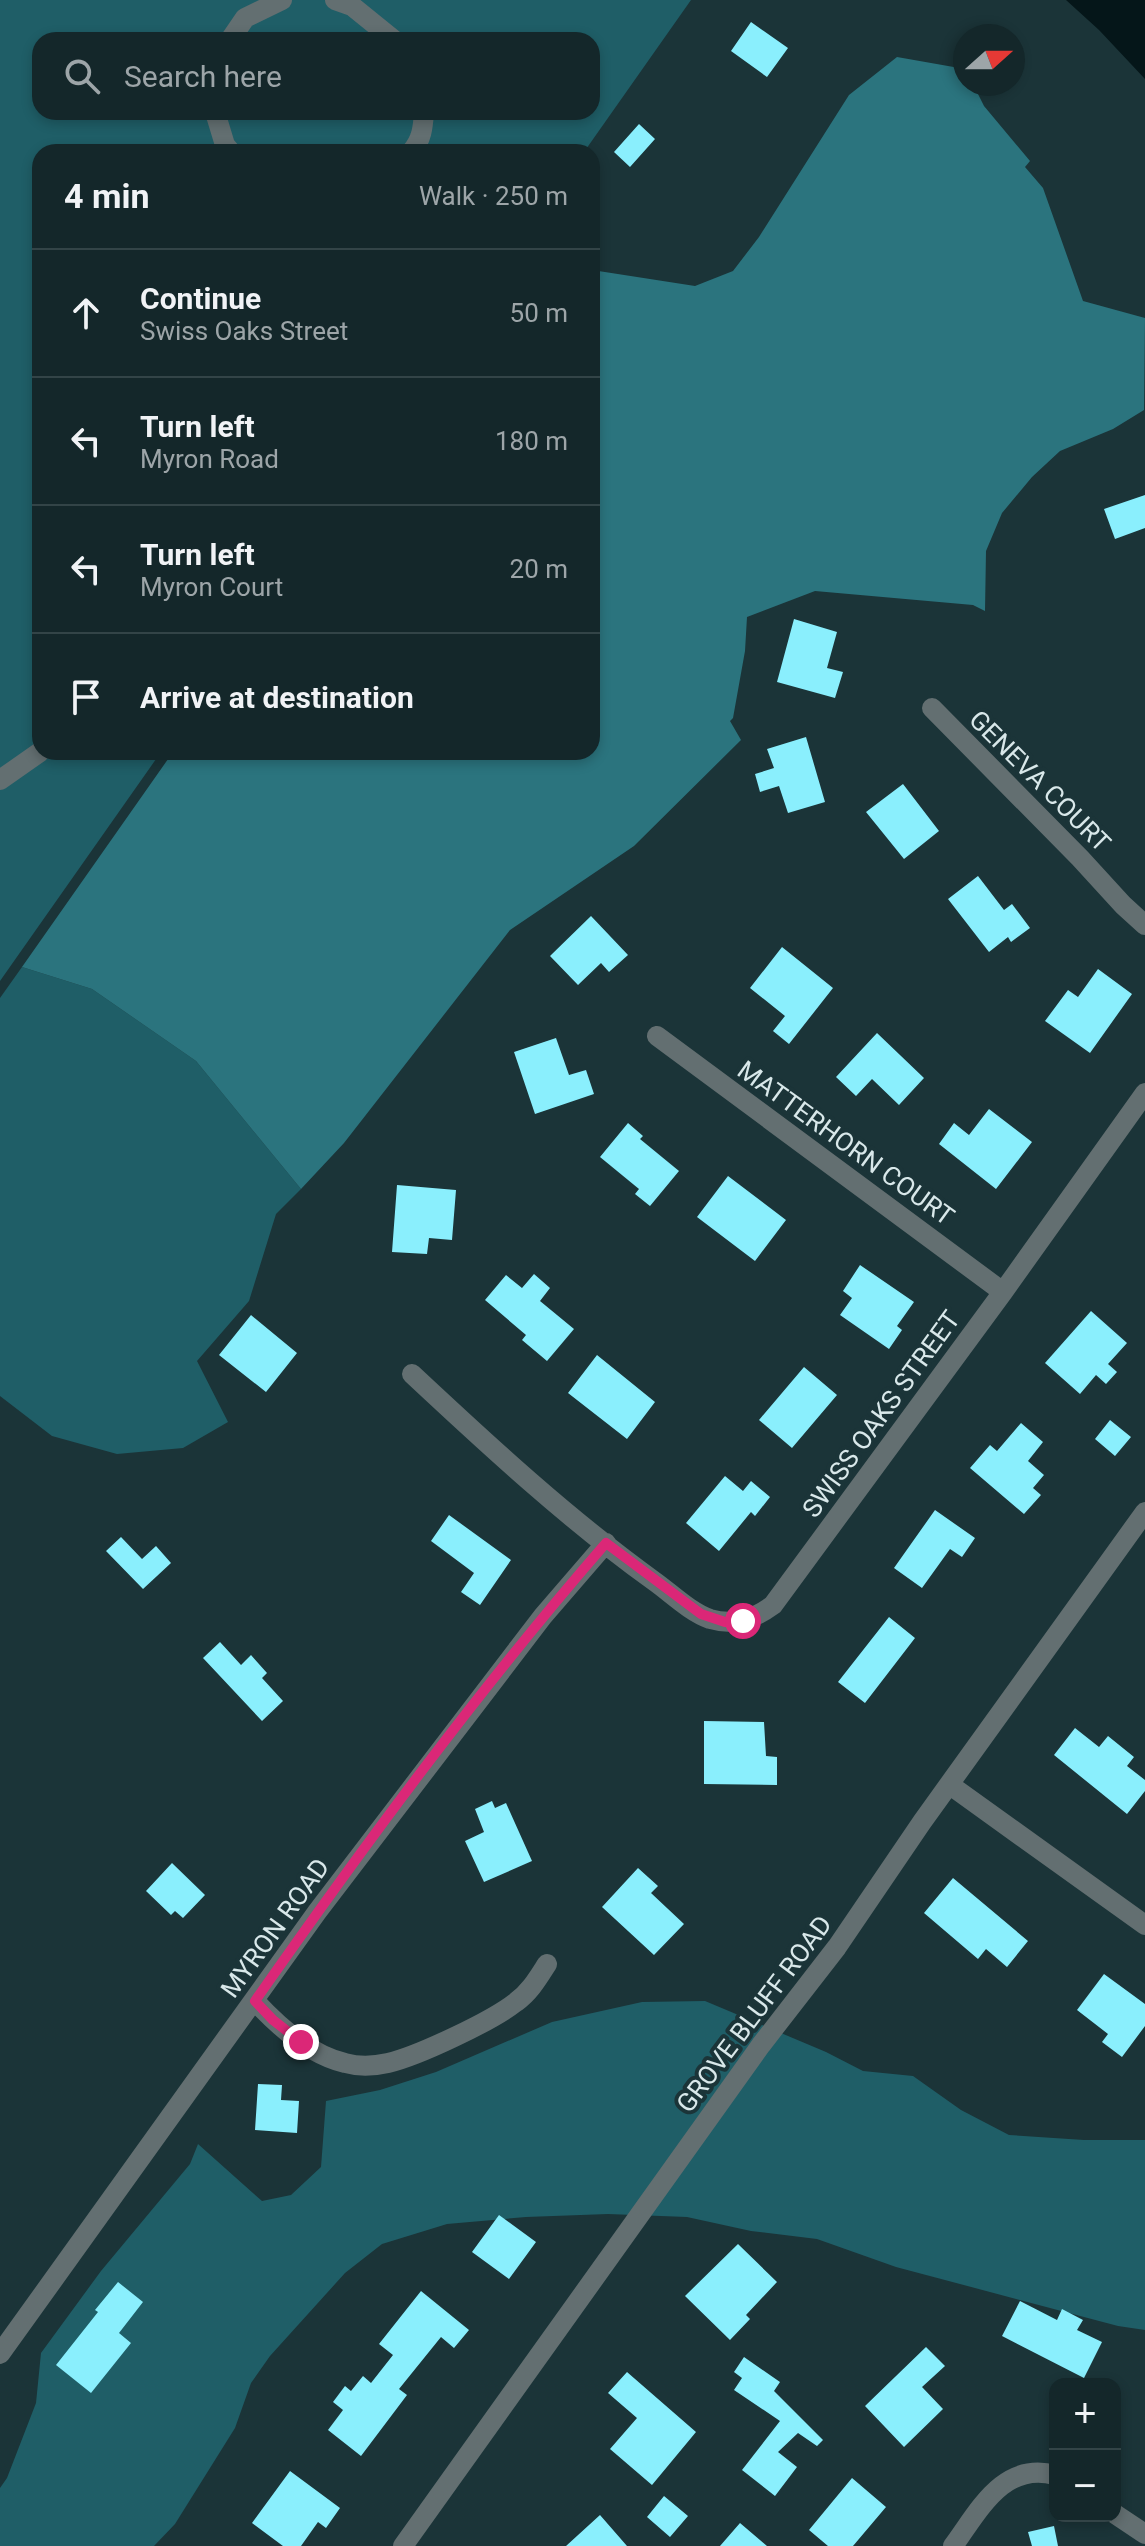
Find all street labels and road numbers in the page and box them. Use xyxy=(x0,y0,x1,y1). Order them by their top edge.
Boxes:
street label: GENEVA COURT xyxy=(963,704,1117,858)
street label: MATTERHORN COURT xyxy=(732,1054,960,1232)
street label: SWISS OAKS STREET xyxy=(796,1305,966,1523)
street label: MYRON ROAD xyxy=(215,1853,335,2003)
street label: GROVE BLUFF ROAD xyxy=(670,1910,838,2118)

